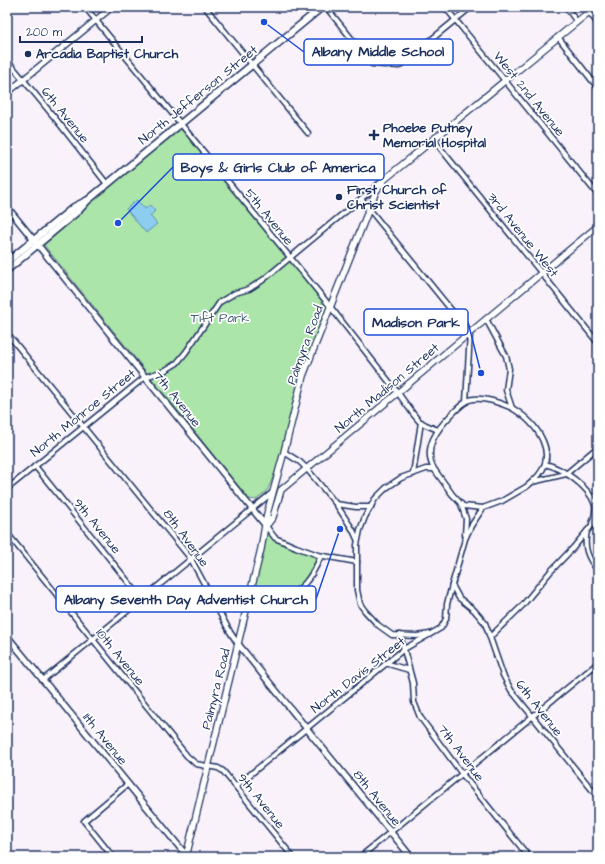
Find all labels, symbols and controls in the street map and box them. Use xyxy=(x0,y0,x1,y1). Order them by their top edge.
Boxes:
scale bar xyxy=(20,18,142,44)
text: 200 m xyxy=(26,24,63,41)
callout: Albany Middle School xyxy=(304,39,453,65)
street label: North Jefferson Street xyxy=(135,41,262,149)
text: Albany Middle School xyxy=(312,42,445,62)
place label: Arcadia Baptist Church xyxy=(36,45,179,64)
street label: West 2nd Avenue xyxy=(489,48,569,140)
marker: Arcadia Baptist Church xyxy=(23,49,33,59)
street label: 6th Avenue xyxy=(37,83,93,147)
place label: Phoebe Putney Memorial Hospital xyxy=(383,119,486,153)
marker: Phoebe Putney Memorial Hospital xyxy=(368,129,380,141)
callout: Boys & Girls Club of America xyxy=(173,154,384,180)
text: Boys & Girls Club of America xyxy=(180,158,377,178)
place label: First Church of Christ Scientist xyxy=(347,181,448,214)
street label: 5th Avenue xyxy=(241,185,297,249)
street label: 3rd Avenue West xyxy=(483,189,563,282)
marker: First Church of Christ Scientist xyxy=(334,192,344,202)
street label: Palmyra Road xyxy=(282,303,329,387)
park label: Tift Park xyxy=(191,309,249,327)
callout: Madison Park xyxy=(364,309,468,335)
text: Madison Park xyxy=(372,313,460,333)
street label: North Madison Street xyxy=(331,338,444,437)
street label: North Monroe Street xyxy=(26,364,140,461)
street label: 7th Avenue xyxy=(149,367,205,431)
street label: 9th Avenue xyxy=(69,494,125,558)
street label: 8th Avenue xyxy=(159,505,213,571)
callout: Albany Seventh Day Adventist Church xyxy=(56,586,316,612)
text: Albany Seventh Day Adventist Church xyxy=(64,590,309,610)
street label: 10th Avenue xyxy=(91,625,149,689)
street label: North Davis Street xyxy=(307,632,409,718)
street label: Palmyra Road xyxy=(197,646,236,732)
street label: 6th Avenue xyxy=(511,676,567,740)
street label: 11th Avenue xyxy=(78,709,132,769)
street label: 7th Avenue xyxy=(434,721,488,785)
street label: 8th Avenue xyxy=(349,766,405,830)
street label: 9th Avenue xyxy=(233,769,289,833)

